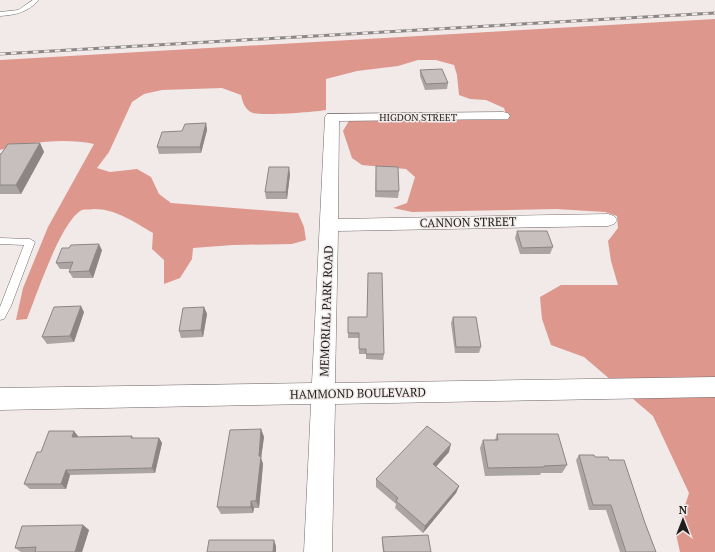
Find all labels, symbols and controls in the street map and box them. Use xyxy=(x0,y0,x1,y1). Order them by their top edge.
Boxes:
street label: HIGDON STREET xyxy=(379,111,457,124)
street label: CANNON STREET xyxy=(420,214,517,230)
street label: MEMORIAL PARK ROAD xyxy=(316,245,336,377)
street label: HAMMOND BOULEVARD xyxy=(290,384,426,402)
north arrow xyxy=(663,500,703,540)
text: N xyxy=(679,503,688,517)

